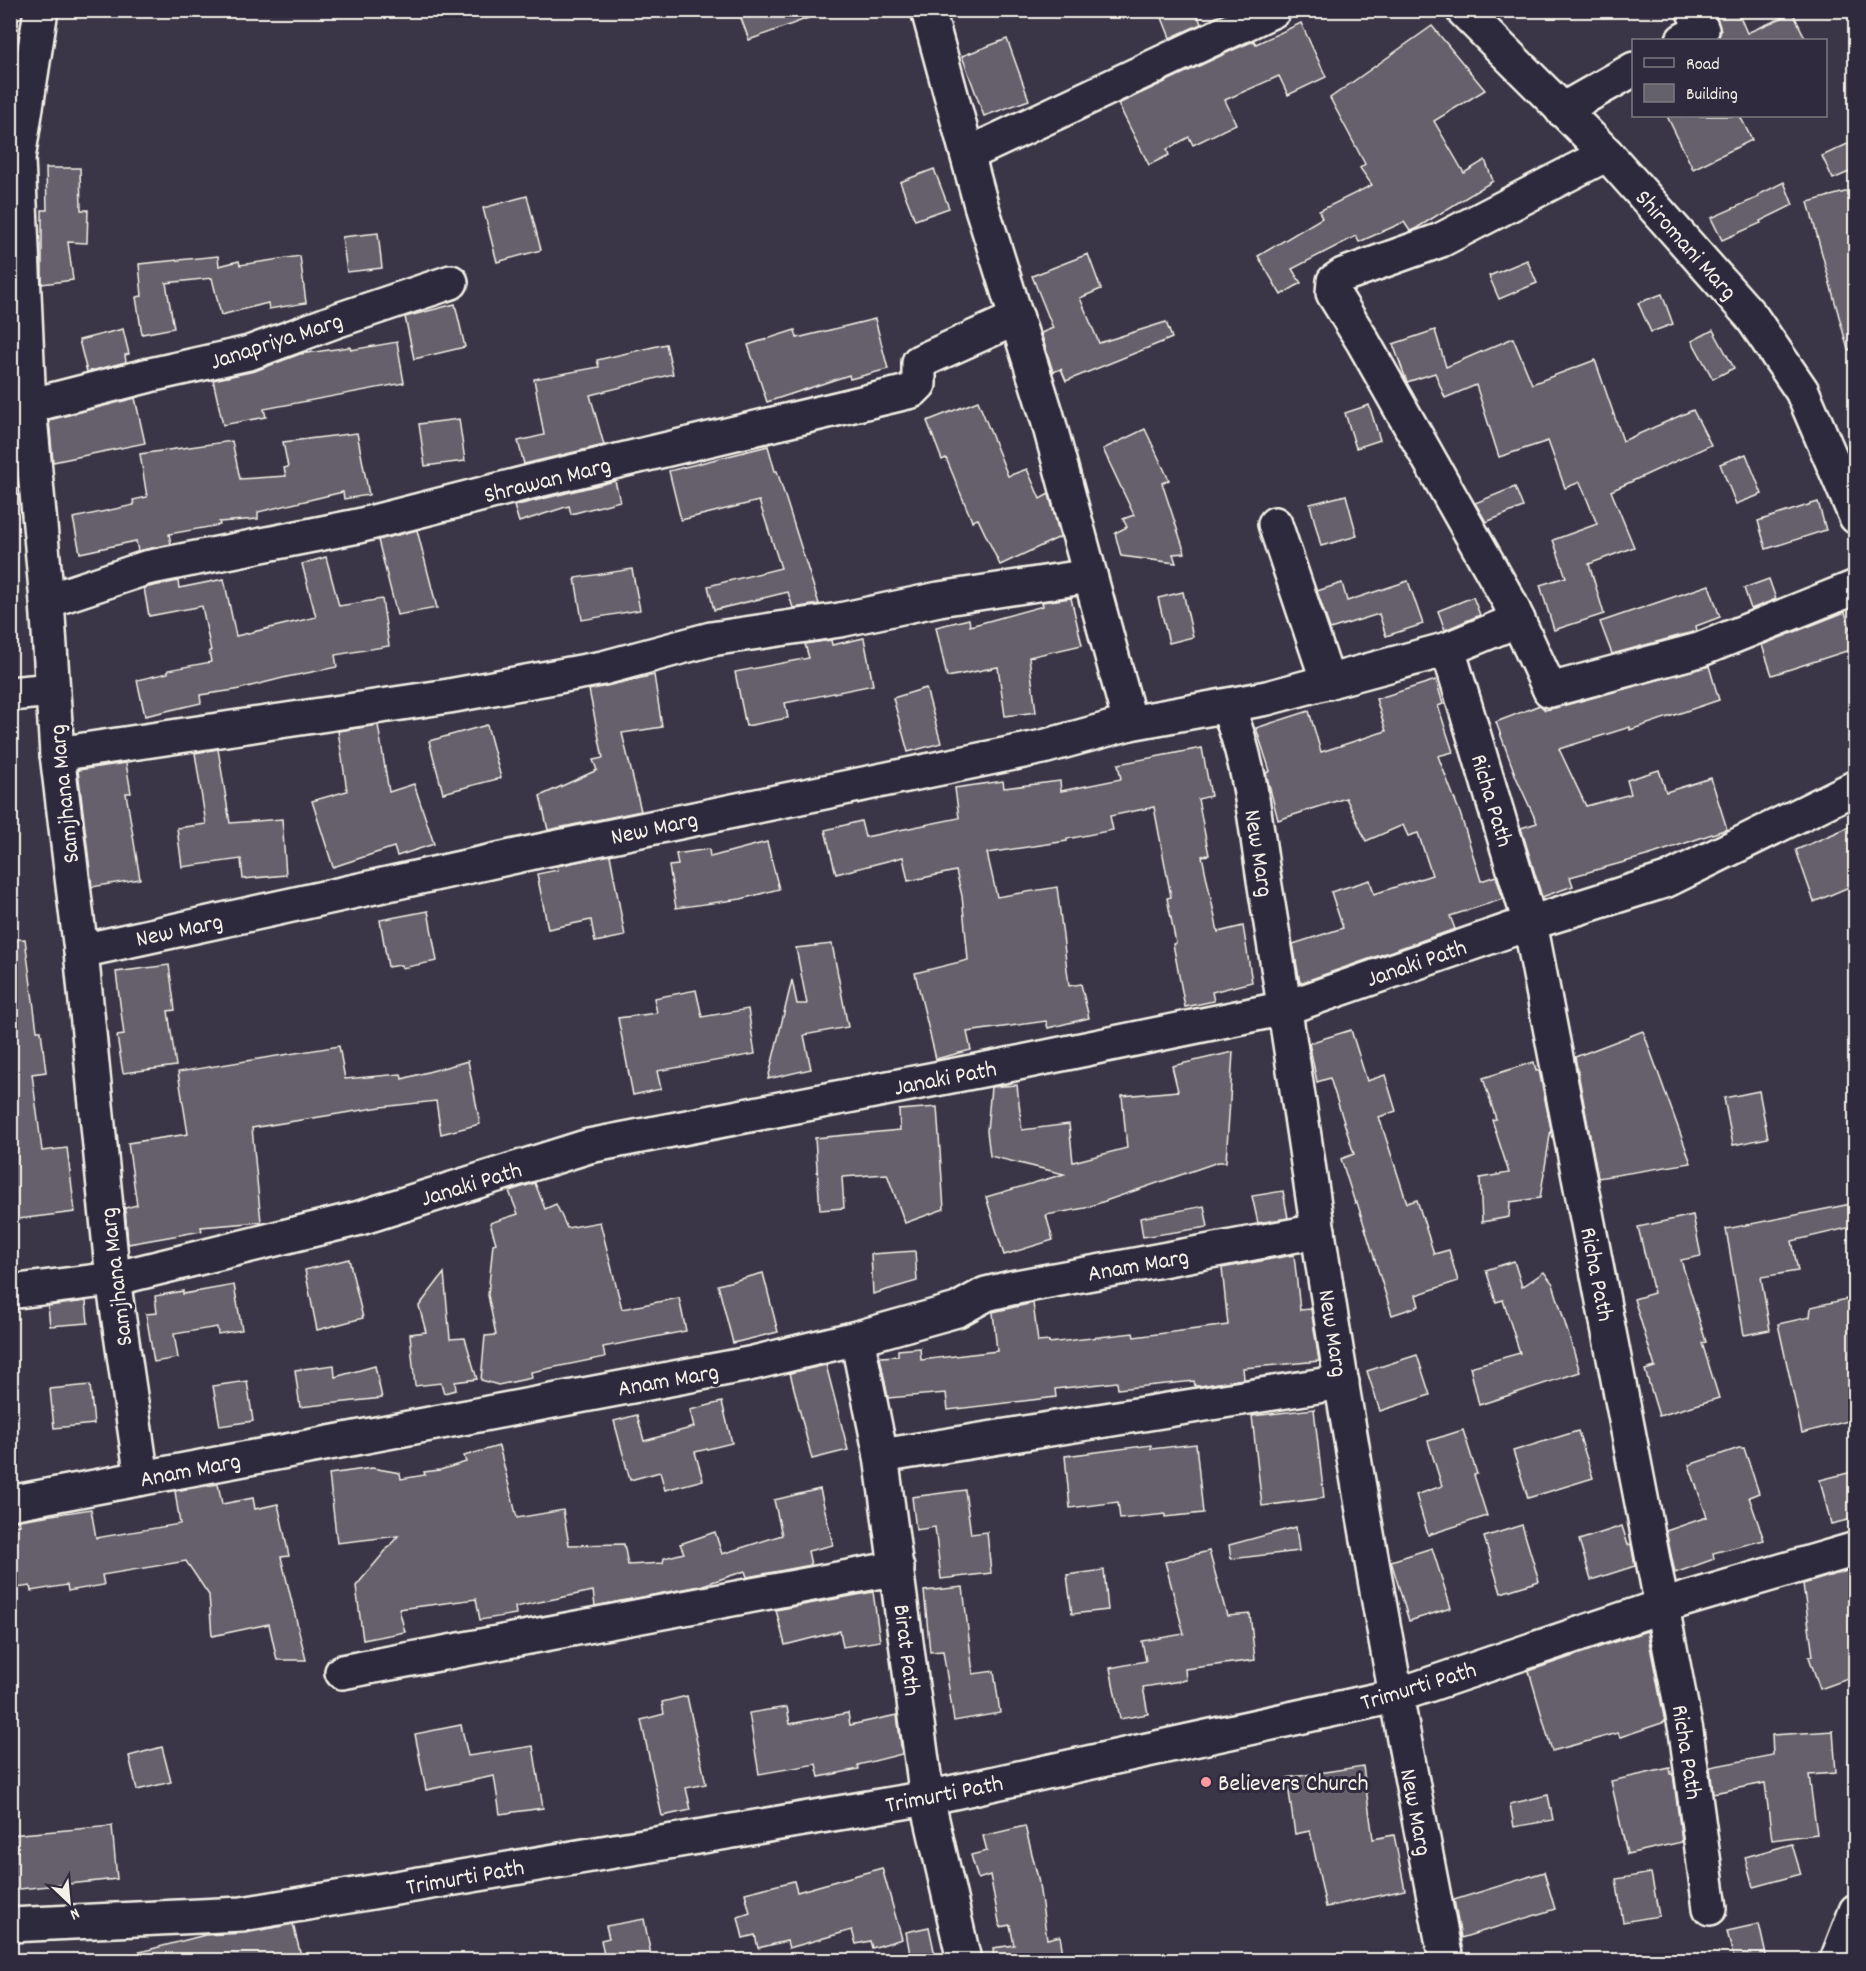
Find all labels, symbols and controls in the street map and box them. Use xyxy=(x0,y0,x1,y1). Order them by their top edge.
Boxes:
legend xyxy=(1632,39,1827,117)
text: Road xyxy=(1686,53,1720,78)
text: Building xyxy=(1686,83,1738,108)
street label: Shiromani Marg xyxy=(1626,183,1744,309)
street label: Janapriya Marg xyxy=(206,305,348,380)
street label: Shrawan Marg xyxy=(481,450,615,514)
street label: Samjhana Marg xyxy=(42,723,90,865)
street label: Richa Path xyxy=(1460,750,1520,852)
street label: New Marg xyxy=(608,804,701,856)
street label: New Marg xyxy=(1233,807,1281,900)
street label: New Marg xyxy=(133,906,226,958)
street label: Janaki Path xyxy=(1362,932,1472,998)
street label: Janaki Path xyxy=(891,1053,1000,1107)
street label: Janaki Path xyxy=(417,1154,527,1217)
street label: Samjhana Marg xyxy=(93,1205,143,1348)
street label: Richa Path xyxy=(1569,1224,1621,1325)
street label: Anam Marg xyxy=(1085,1241,1192,1293)
street label: New Marg xyxy=(1307,1287,1355,1380)
street label: Anam Marg xyxy=(615,1356,722,1408)
street label: Anam Marg xyxy=(137,1446,244,1498)
street label: Birat Path xyxy=(883,1602,928,1698)
street label: Trimurti Path xyxy=(1357,1654,1481,1722)
street label: Richa Path xyxy=(1661,1703,1709,1802)
street label: New Marg xyxy=(1389,1766,1439,1859)
street label: Trimurti Path xyxy=(883,1768,1006,1824)
place label: Believers Church xyxy=(1218,1768,1368,1802)
marker: Believers Church xyxy=(1199,1775,1213,1789)
street label: Trimurti Path xyxy=(404,1852,527,1906)
north arrow xyxy=(39,1872,99,1932)
text: N xyxy=(66,1901,83,1925)

